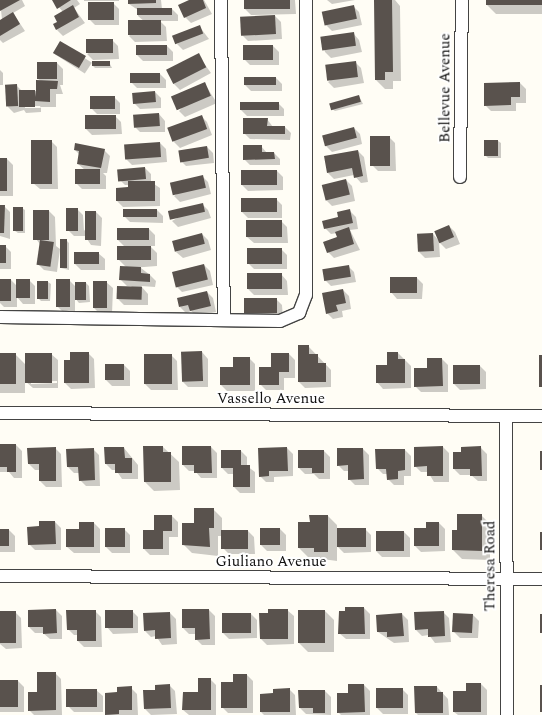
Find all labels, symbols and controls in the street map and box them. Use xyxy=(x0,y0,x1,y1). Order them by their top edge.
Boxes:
street label: Bellevue Avenue xyxy=(436,33,454,143)
street label: Vassello Avenue xyxy=(217,390,325,408)
street label: Theresa Road xyxy=(481,521,499,611)
street label: Giuliano Avenue xyxy=(215,553,327,571)

